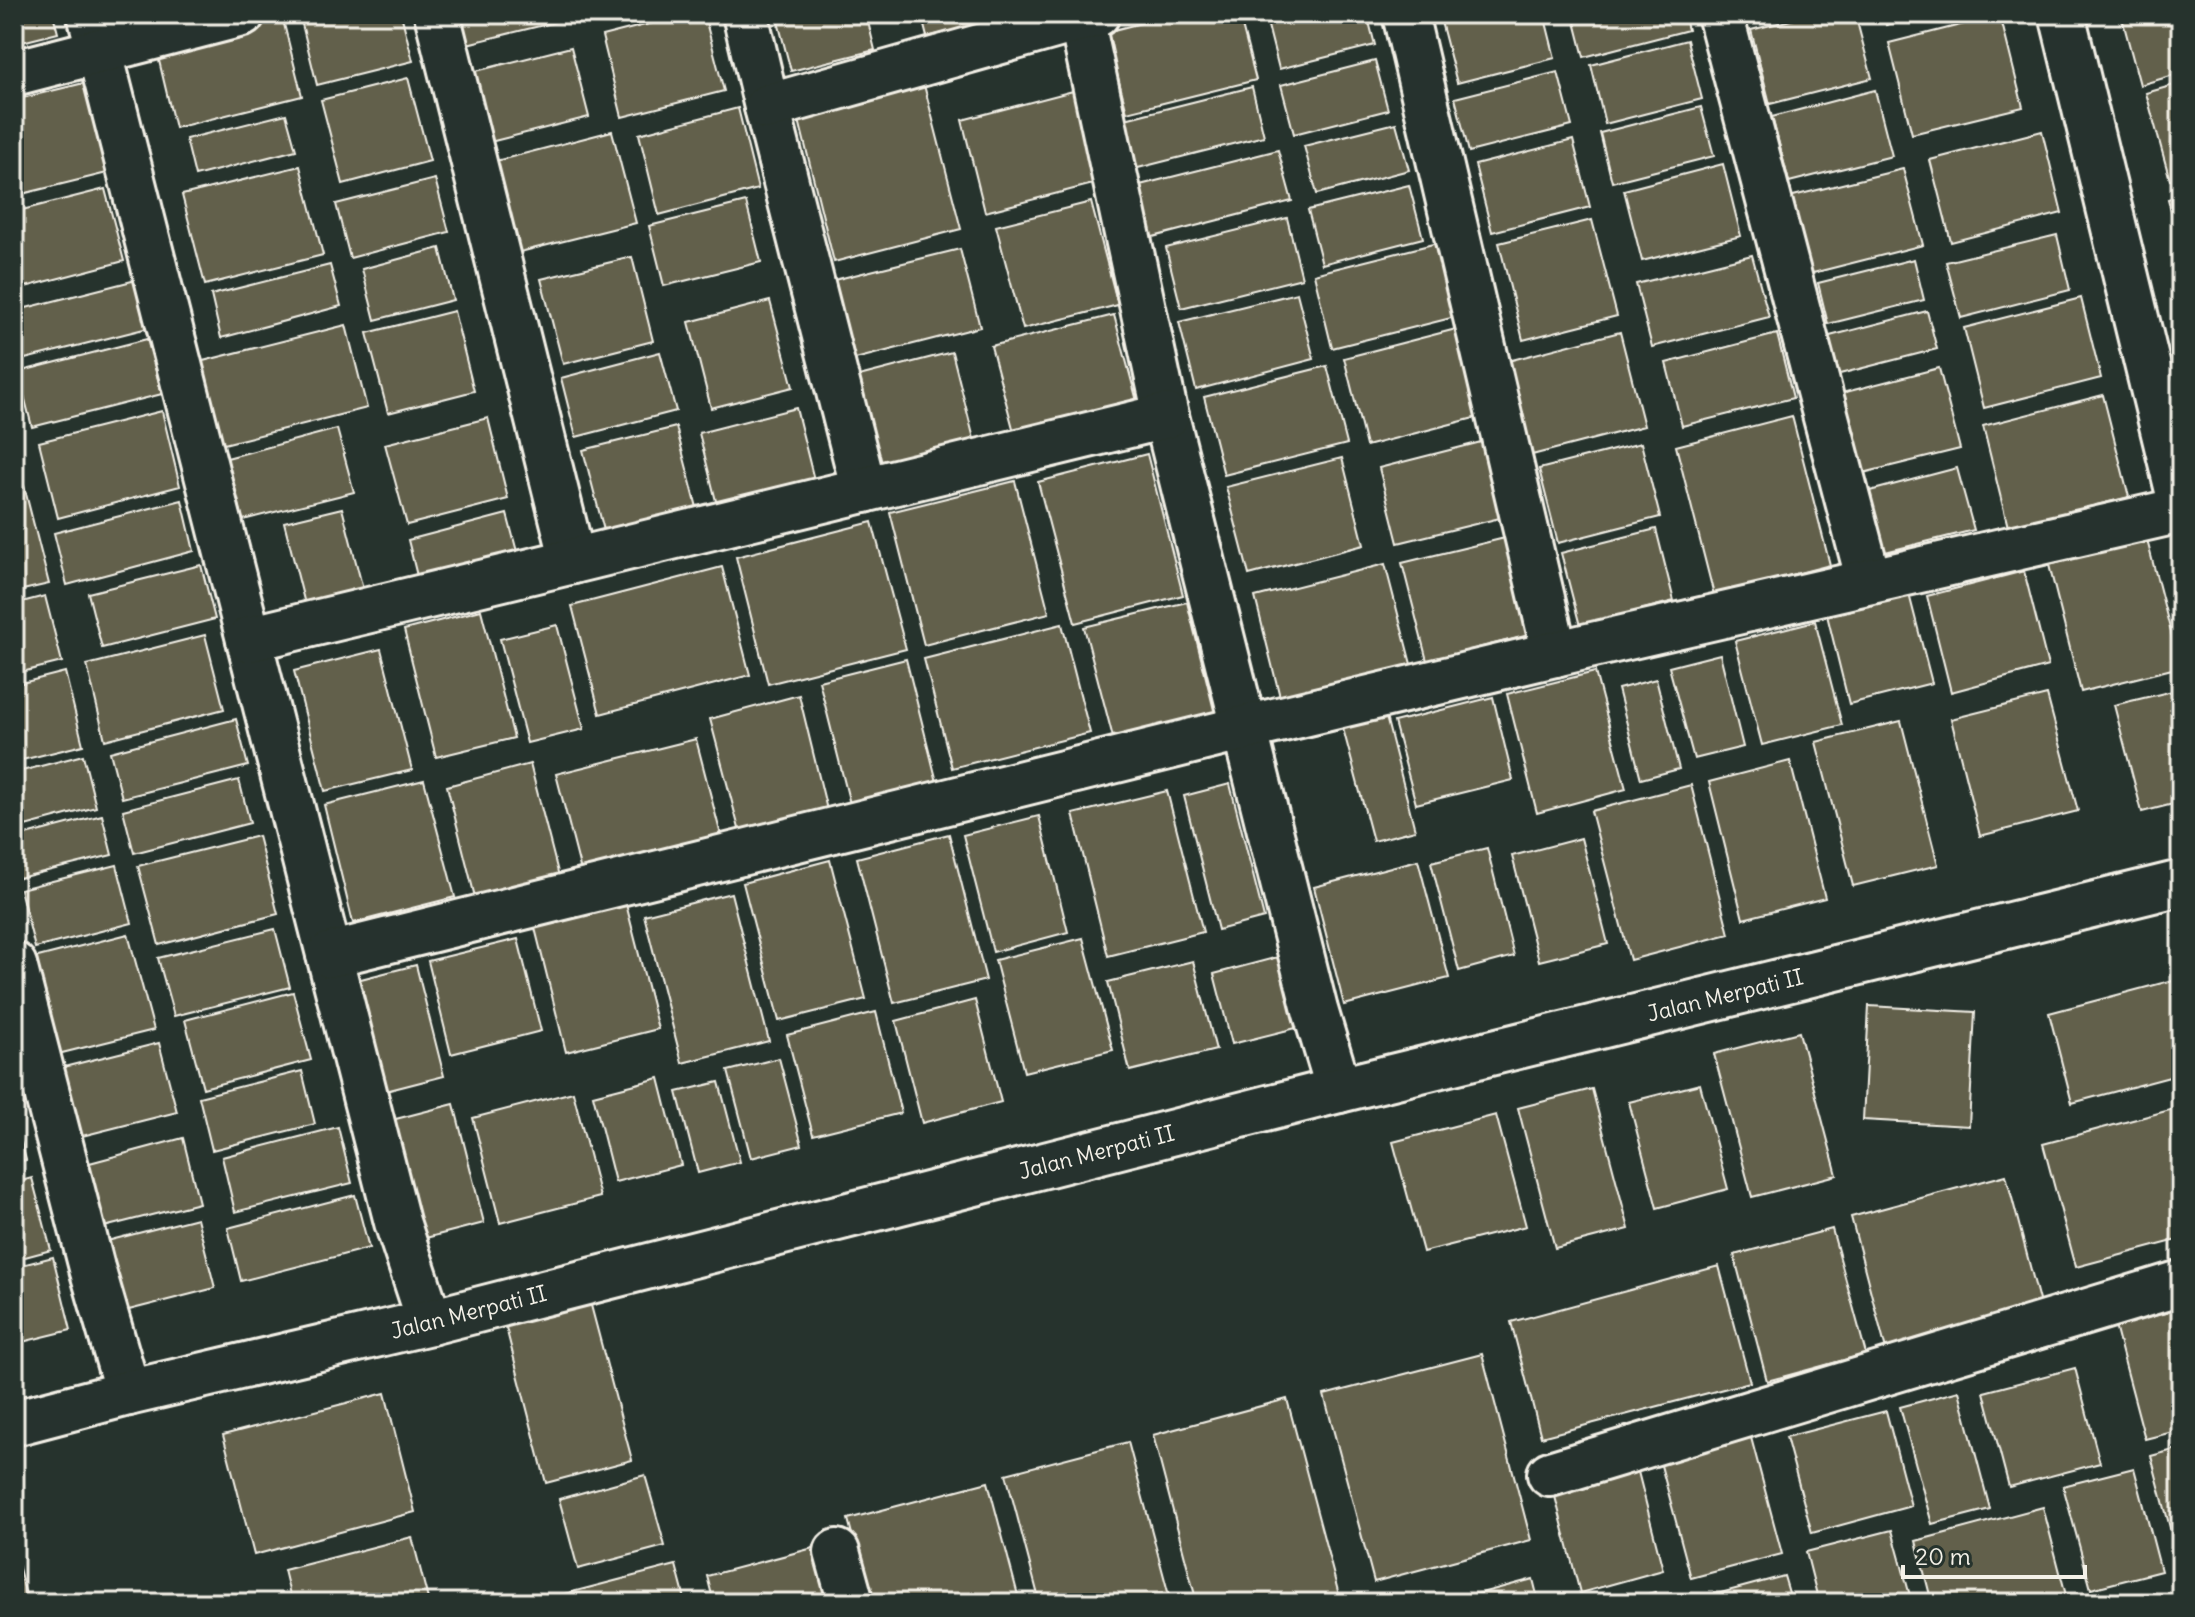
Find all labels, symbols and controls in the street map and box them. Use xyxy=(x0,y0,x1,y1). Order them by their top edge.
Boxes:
street label: Jalan Merpati II xyxy=(1644,962,1806,1028)
street label: Jalan Merpati II xyxy=(1016,1119,1177,1185)
street label: Jalan Merpati II xyxy=(388,1279,549,1345)
scale bar xyxy=(1903,1529,2085,1579)
text: 20 m xyxy=(1915,1541,1971,1571)

